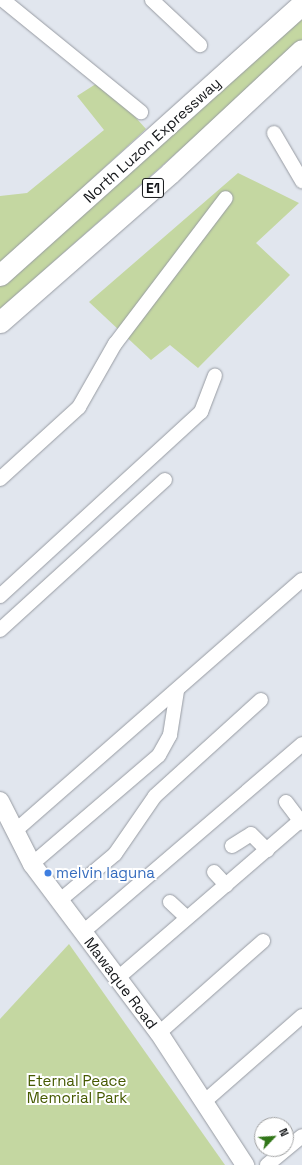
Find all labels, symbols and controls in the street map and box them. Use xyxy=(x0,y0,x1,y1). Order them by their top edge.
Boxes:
street label: North Luzon Expressway xyxy=(80,74,224,206)
road number: E1 xyxy=(141,176,165,200)
place label: melvin laguna xyxy=(56,864,155,882)
marker: melvin laguna xyxy=(43,868,53,878)
street label: Mawaque Road xyxy=(81,934,161,1032)
park label: Eternal Peace Memorial Park xyxy=(27,1071,127,1106)
north arrow xyxy=(254,1117,294,1157)
text: N xyxy=(276,1126,292,1139)

